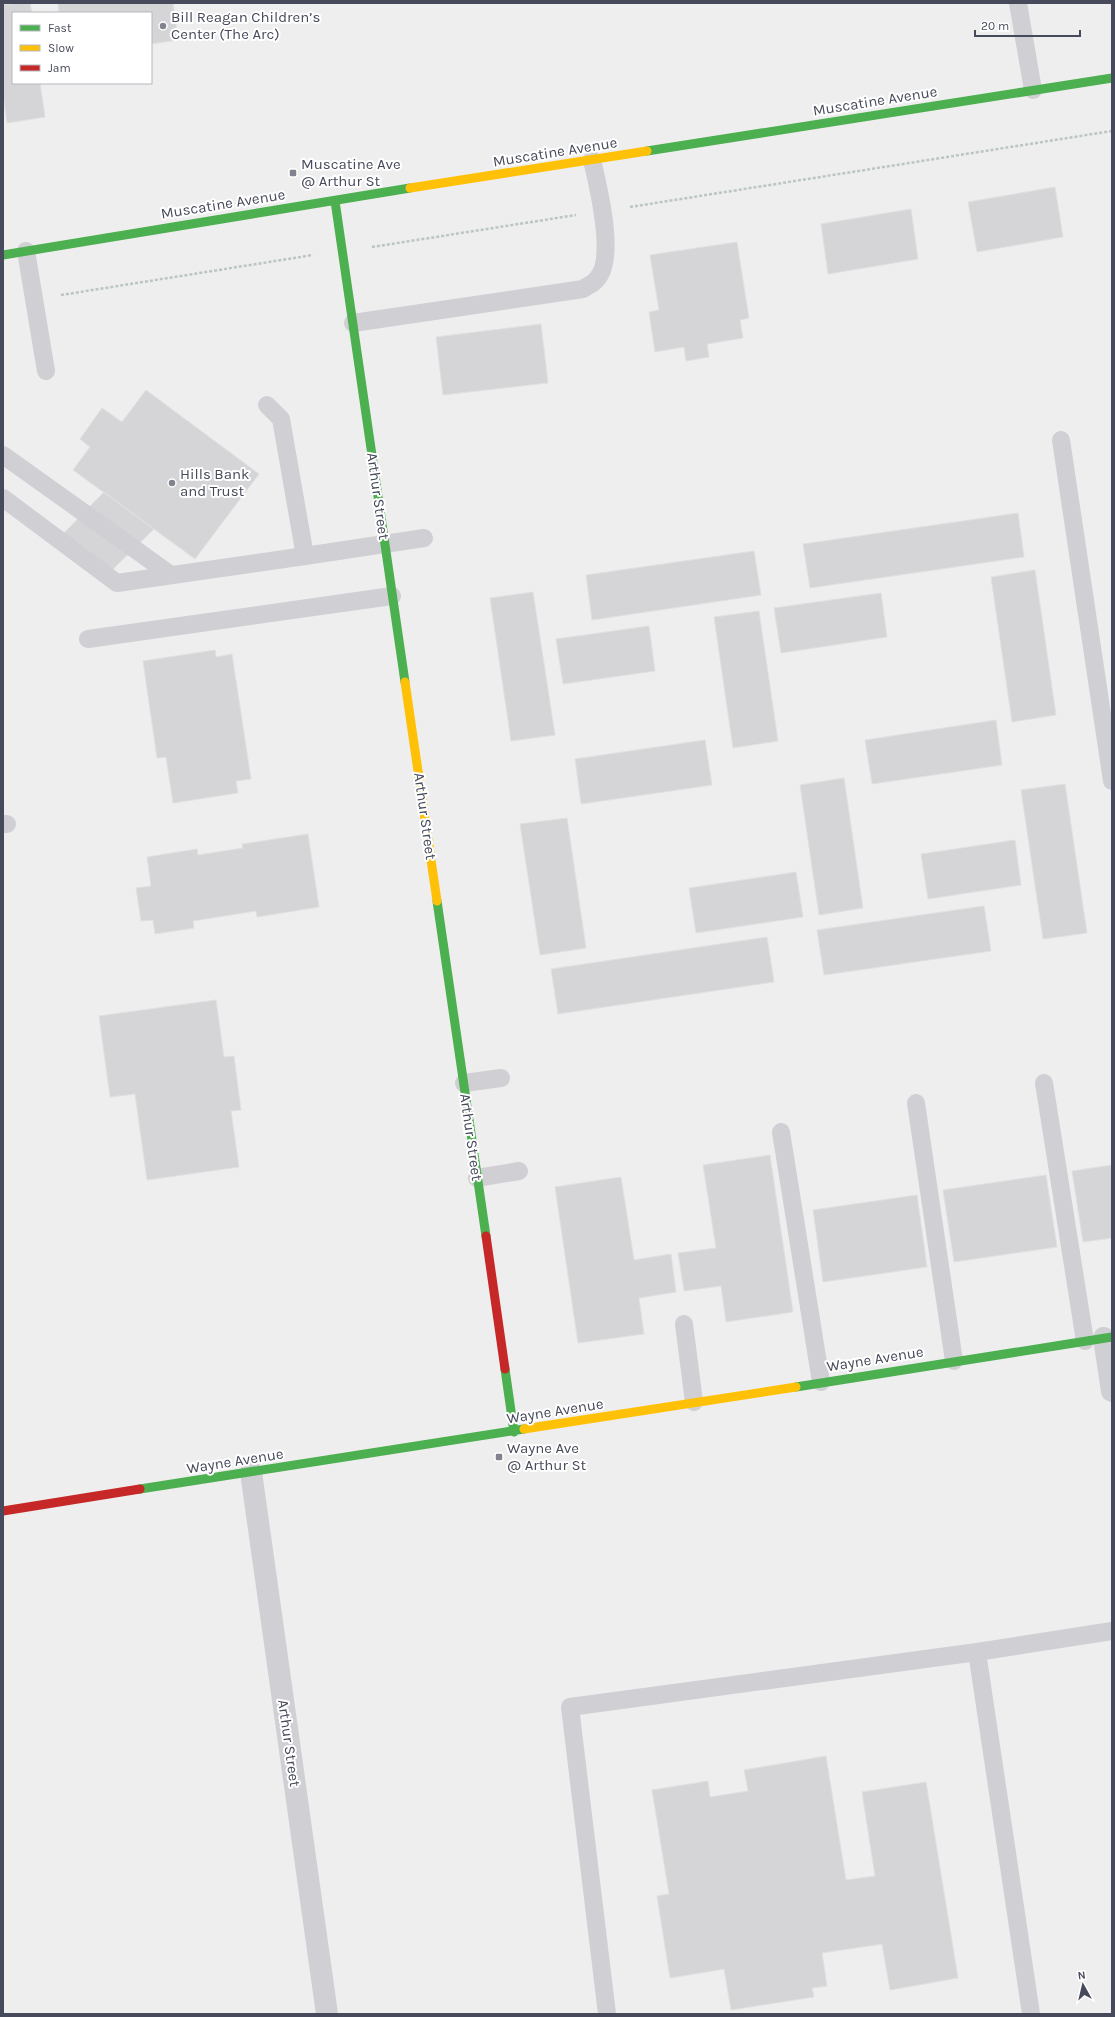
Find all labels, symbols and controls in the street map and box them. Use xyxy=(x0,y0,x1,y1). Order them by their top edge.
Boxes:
place label: Bill Reagan Children’s Center (The Arc) xyxy=(171,8,320,43)
legend xyxy=(12,12,152,84)
scale bar xyxy=(975,12,1080,38)
text: 20 m xyxy=(981,19,1009,33)
text: Fast xyxy=(48,21,72,35)
marker: Bill Reagan Children’s Center (The Arc) xyxy=(158,21,168,31)
text: Slow xyxy=(48,41,74,55)
text: Jam xyxy=(48,61,71,75)
street label: Muscatine Avenue xyxy=(812,82,938,120)
street label: Muscatine Avenue xyxy=(492,133,618,171)
place label: Muscatine Ave @ Arthur St xyxy=(301,155,401,190)
marker: Muscatine Ave @ Arthur St xyxy=(288,168,298,178)
street label: Muscatine Avenue xyxy=(160,185,286,223)
street label: Arthur Street xyxy=(363,451,393,541)
place label: Hills Bank and Trust xyxy=(180,465,249,500)
marker: Hills Bank and Trust xyxy=(167,478,177,488)
street label: Arthur Street xyxy=(410,771,440,861)
street label: Arthur Street xyxy=(456,1092,486,1182)
street label: Wayne Avenue xyxy=(825,1342,925,1376)
street label: Wayne Avenue xyxy=(505,1394,605,1428)
place label: Wayne Ave @ Arthur St xyxy=(507,1439,587,1474)
street label: Wayne Avenue xyxy=(185,1444,285,1478)
marker: Wayne Ave @ Arthur St xyxy=(494,1452,504,1462)
street label: Arthur Street xyxy=(274,1698,304,1788)
north arrow xyxy=(1063,1965,1103,2005)
text: N xyxy=(1077,1969,1086,1983)

